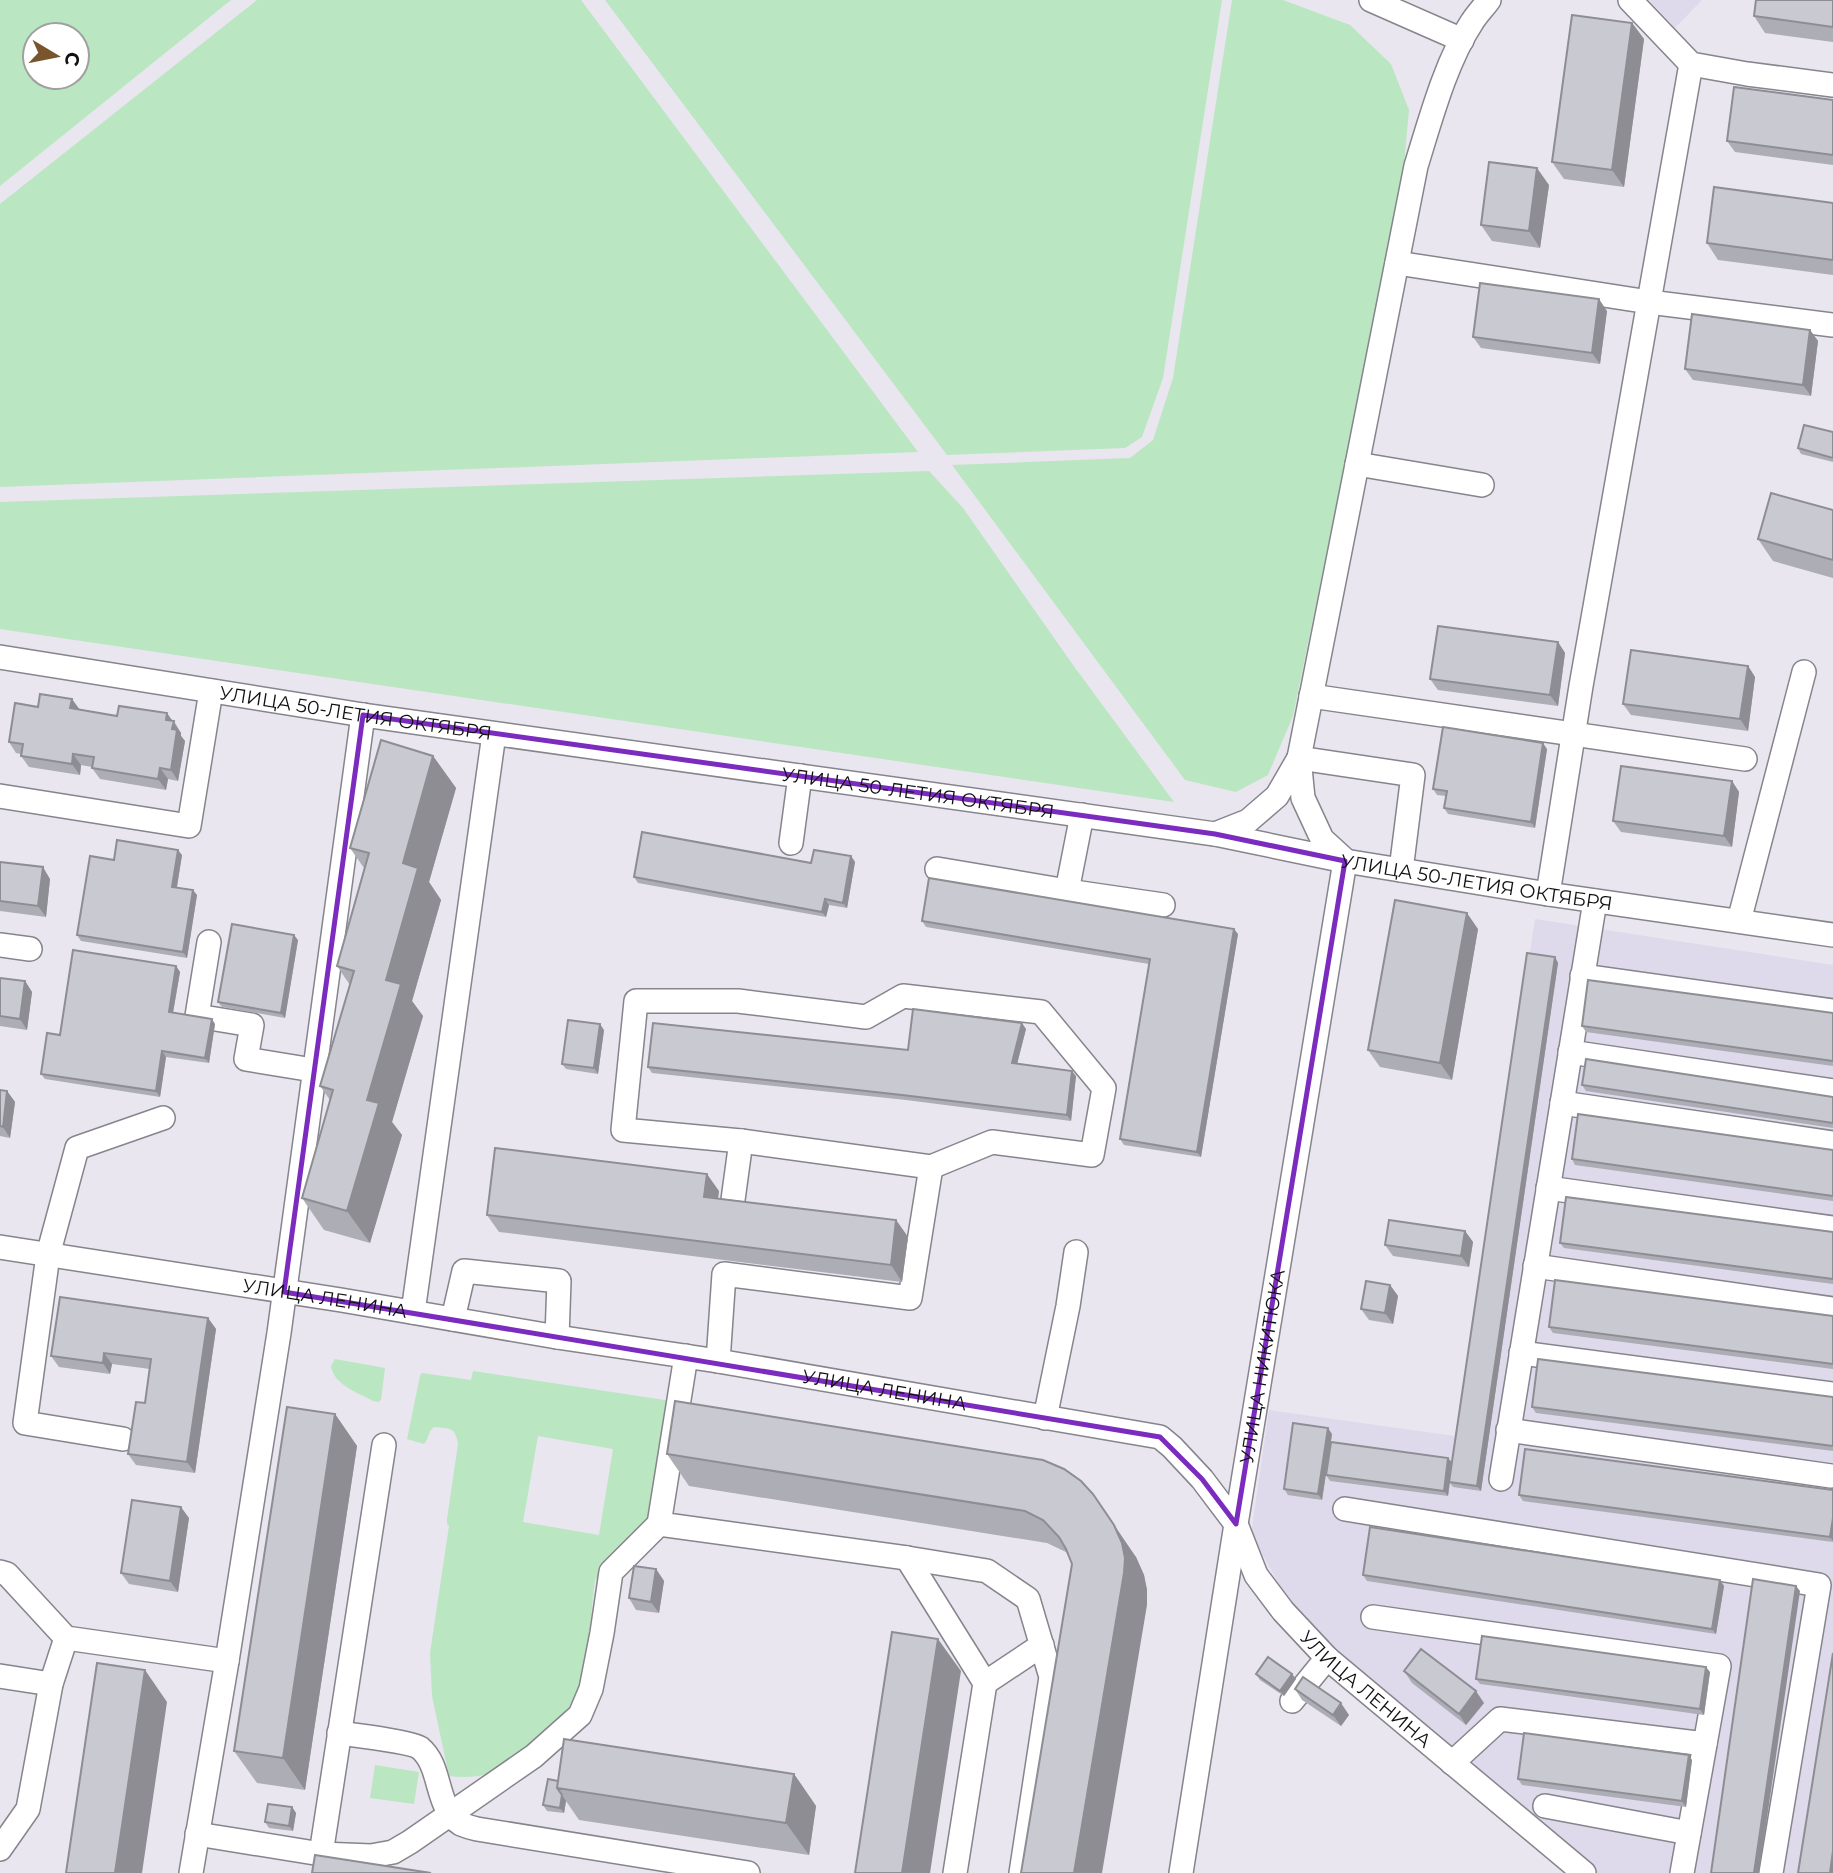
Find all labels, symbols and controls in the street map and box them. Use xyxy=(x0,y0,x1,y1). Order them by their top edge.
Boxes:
north arrow xyxy=(21,21,91,91)
text: С xyxy=(60,50,85,68)
street label: УЛИЦА 50-ЛЕТИЯ ОКТЯБРЯ xyxy=(218,681,493,744)
street label: УЛИЦА 50-ЛЕТИЯ ОКТЯБРЯ xyxy=(780,762,1056,823)
street label: УЛИЦА 50-ЛЕТИЯ ОКТЯБРЯ xyxy=(1339,849,1614,915)
street label: УЛИЦА НИКИТЮКА xyxy=(1235,1268,1289,1465)
street label: УЛИЦА ЛЕНИНА xyxy=(241,1273,409,1323)
street label: УЛИЦА ЛЕНИНА xyxy=(801,1364,968,1415)
street label: УЛИЦА ЛЕНИНА xyxy=(1296,1626,1436,1752)

